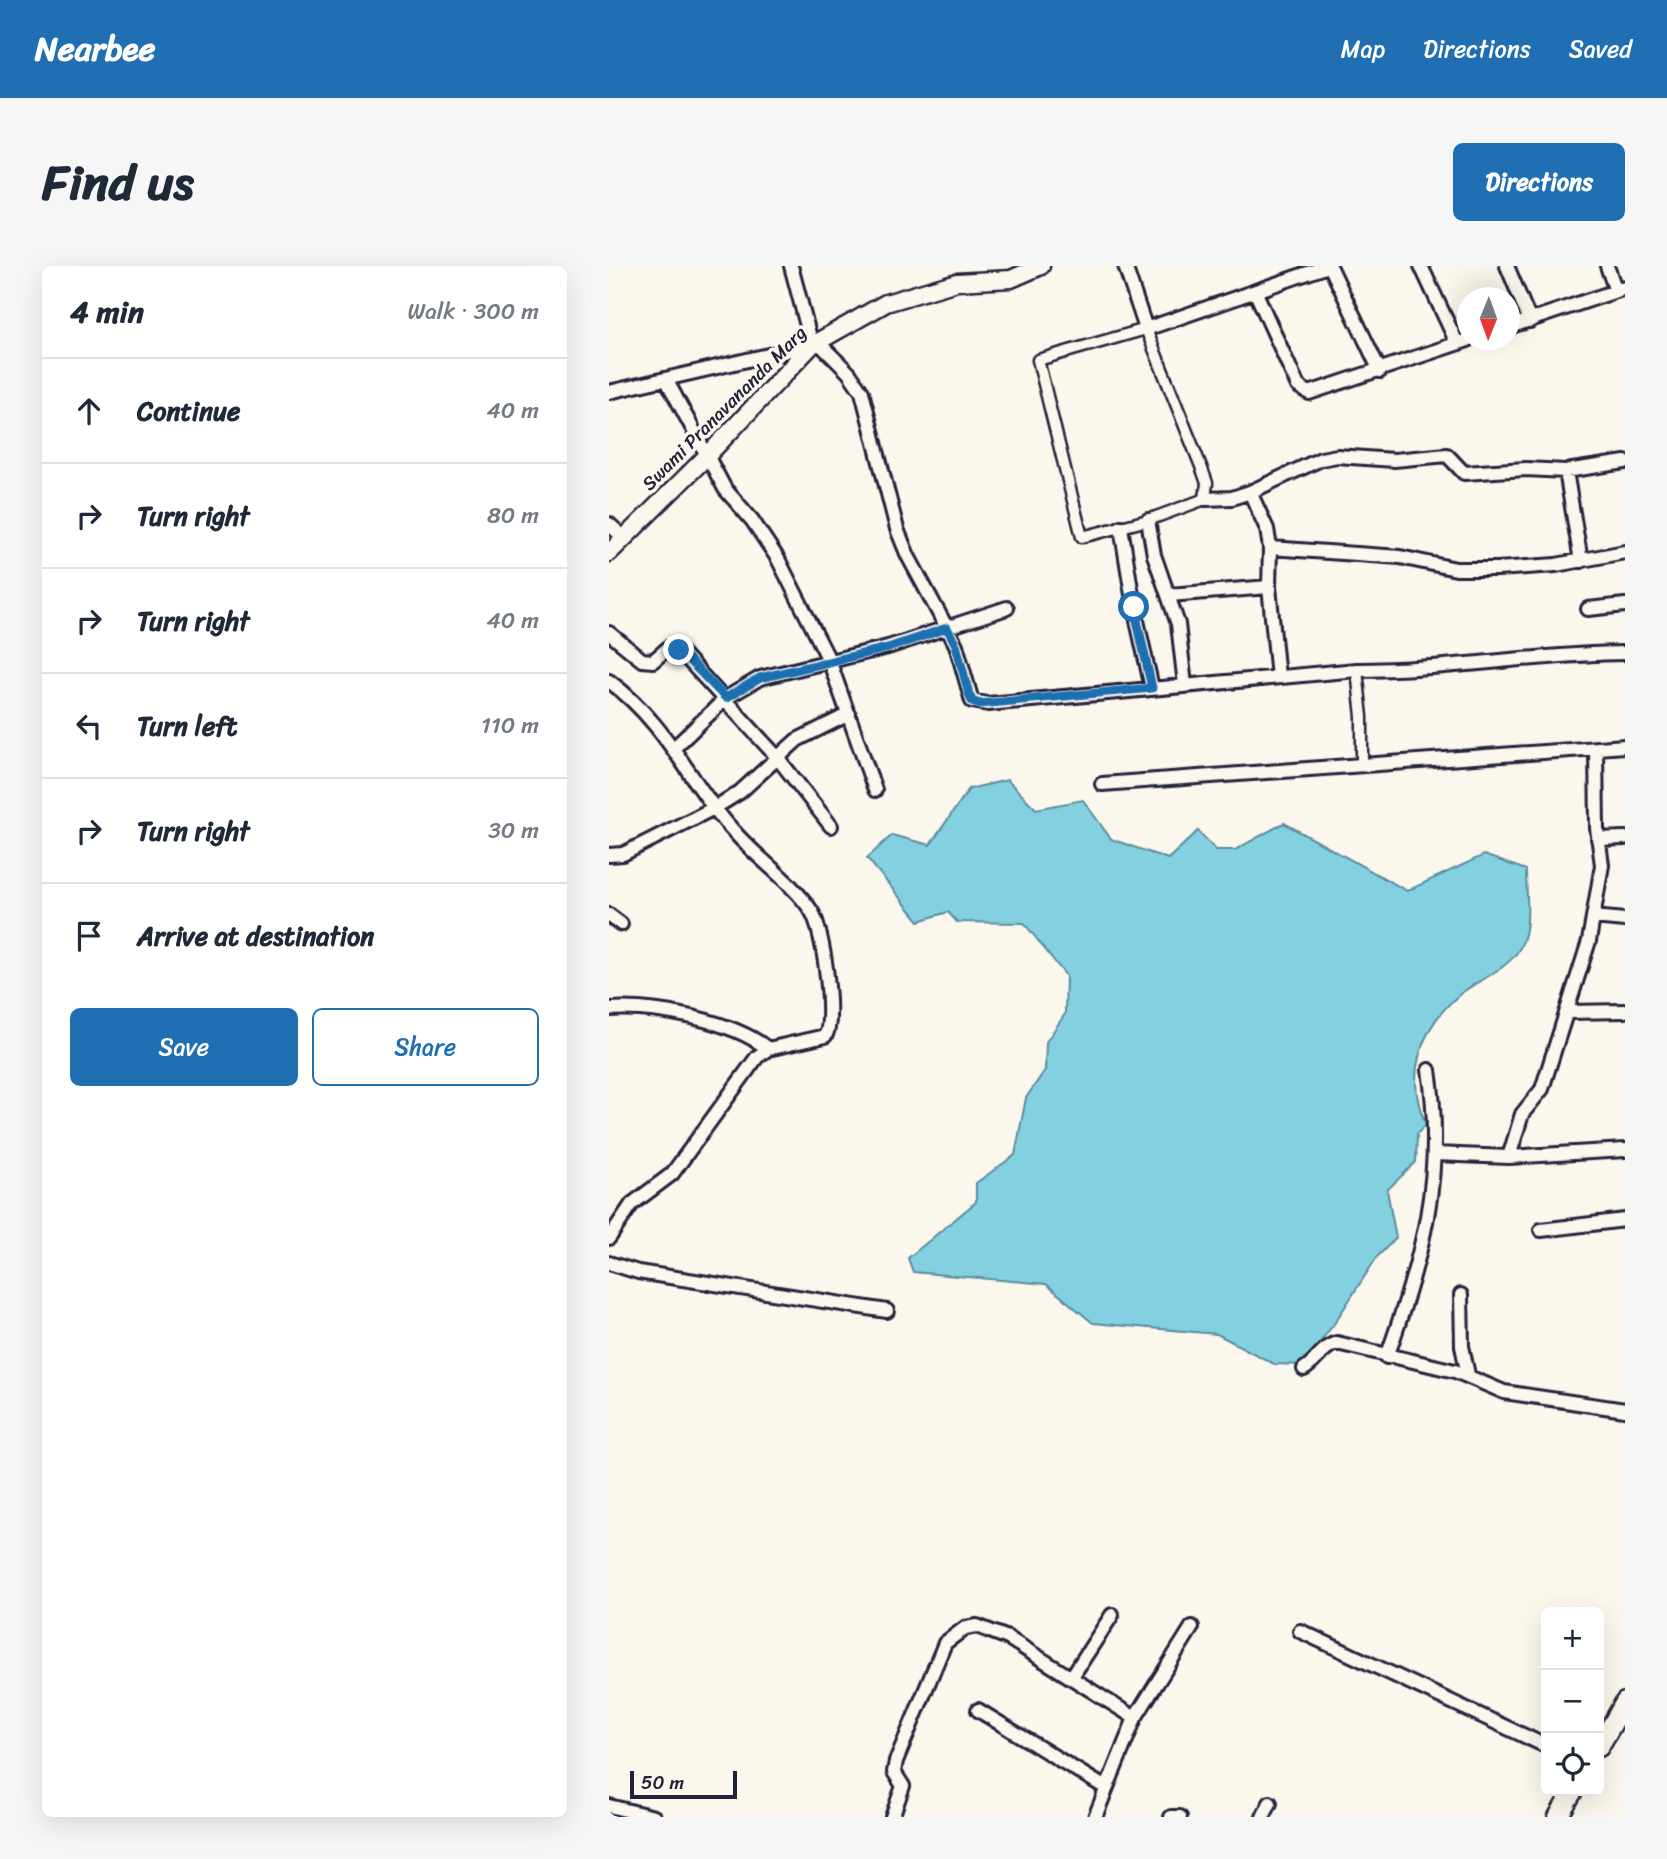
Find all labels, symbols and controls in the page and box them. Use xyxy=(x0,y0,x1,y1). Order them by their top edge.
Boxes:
text: Nearbee xyxy=(35,20,155,78)
text: Map xyxy=(1341,28,1385,70)
text: Directions xyxy=(1423,28,1531,70)
text: Saved xyxy=(1569,28,1632,70)
text: Find us xyxy=(42,139,194,226)
button: Directions xyxy=(1453,143,1625,221)
text: 4 min xyxy=(70,285,144,339)
north arrow xyxy=(1457,287,1520,350)
text: Walk · 300 m xyxy=(407,291,539,332)
street label: Swami Pranavananda Marg xyxy=(633,317,815,499)
text: Continue xyxy=(137,388,240,434)
text: 40 m xyxy=(486,390,539,431)
icon: ahead xyxy=(70,392,108,430)
text: Turn right xyxy=(137,493,250,539)
text: 80 m xyxy=(487,495,539,536)
icon: right xyxy=(70,497,108,535)
route start xyxy=(1118,591,1149,622)
text: Turn right xyxy=(137,598,250,644)
text: 40 m xyxy=(486,600,539,641)
icon: right xyxy=(70,602,108,640)
route end xyxy=(663,634,694,665)
text: Turn left xyxy=(137,703,237,749)
text: 110 m xyxy=(481,705,539,746)
icon: left xyxy=(70,707,108,745)
text: Turn right xyxy=(137,808,250,854)
text: 30 m xyxy=(488,810,539,851)
icon: right xyxy=(70,812,108,850)
text: Arrive at destination xyxy=(137,913,374,959)
icon: arrive xyxy=(70,917,108,955)
button: Save xyxy=(70,1008,298,1086)
button: Share xyxy=(312,1008,539,1086)
map controls xyxy=(1541,1607,1604,1796)
button: + xyxy=(1541,1607,1604,1670)
button: − xyxy=(1541,1670,1604,1733)
button: locate xyxy=(1541,1733,1604,1796)
text: 50 m xyxy=(641,1766,684,1799)
scale bar xyxy=(630,1768,737,1800)

